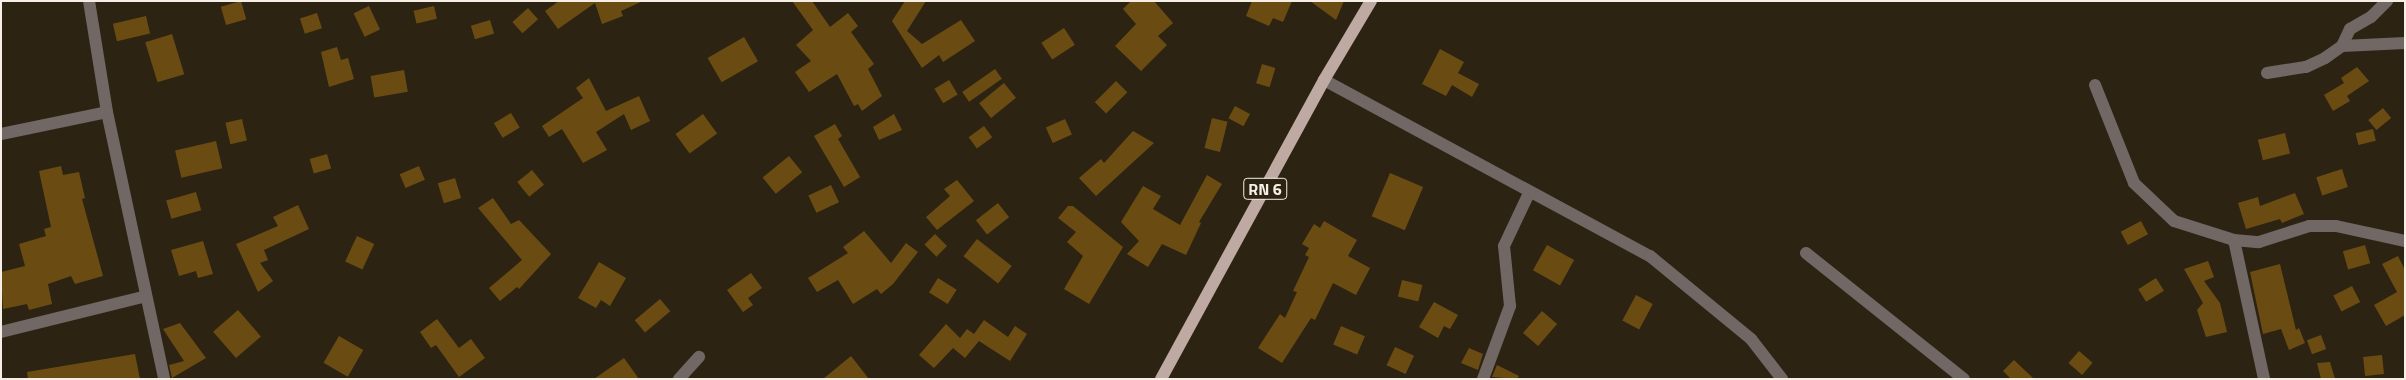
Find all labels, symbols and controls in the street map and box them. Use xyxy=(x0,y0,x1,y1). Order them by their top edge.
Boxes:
road number: RN 6 xyxy=(1242,175,1288,202)

